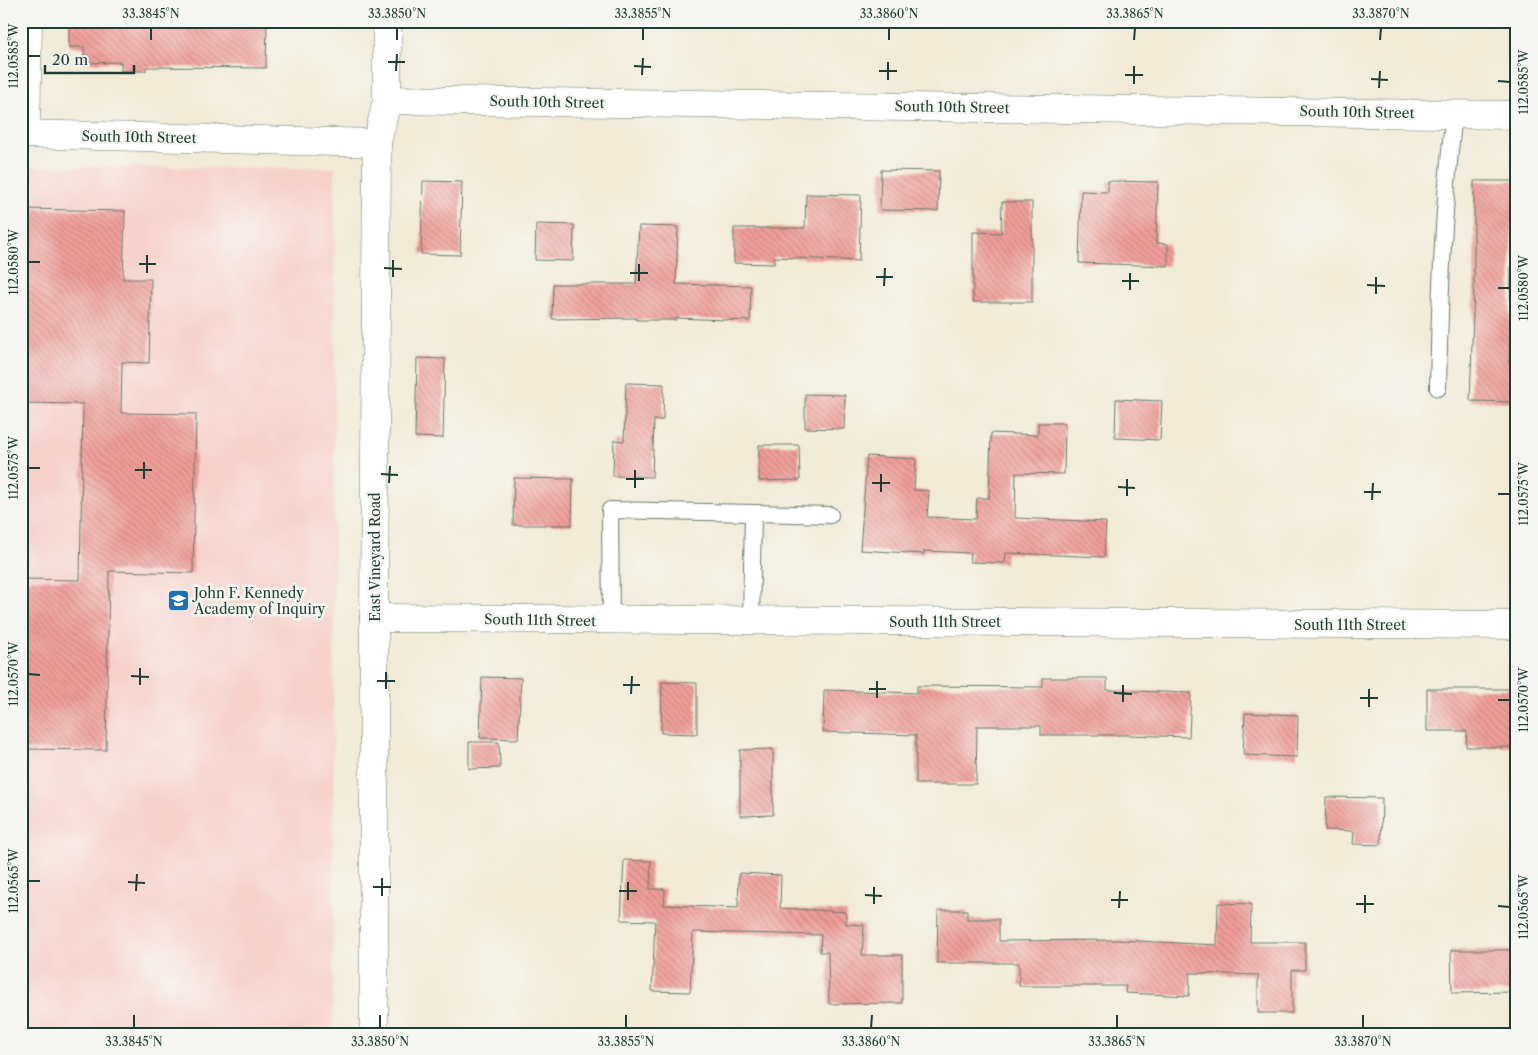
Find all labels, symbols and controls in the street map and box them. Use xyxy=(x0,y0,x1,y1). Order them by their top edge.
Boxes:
text: 33.3845°N xyxy=(122,6,180,21)
text: 33.3850°N xyxy=(368,6,426,21)
text: 33.3855°N xyxy=(614,6,672,21)
text: 33.3860°N xyxy=(860,6,918,21)
text: 33.3865°N xyxy=(1106,6,1164,21)
text: 33.3870°N xyxy=(1352,6,1410,21)
text: 112.0585°W xyxy=(6,23,21,88)
scale bar xyxy=(45,42,134,74)
text: 112.0585°W xyxy=(1516,49,1531,114)
text: 20 m xyxy=(52,50,88,69)
street label: South 10th Street xyxy=(489,92,605,112)
street label: South 10th Street xyxy=(894,97,1010,117)
street label: South 10th Street xyxy=(1299,102,1415,122)
street label: South 10th Street xyxy=(81,127,197,147)
text: 112.0580°W xyxy=(6,228,21,295)
text: 112.0580°W xyxy=(1516,254,1531,321)
text: 112.0575°W xyxy=(6,435,21,500)
text: 112.0575°W xyxy=(1516,461,1531,526)
street label: East Vineyard Road xyxy=(366,492,384,622)
place label: John F. Kennedy Academy of Inquiry xyxy=(192,584,326,618)
school or university icon: John F. Kennedy Academy of Inquiry xyxy=(166,589,190,613)
street label: South 11th Street xyxy=(484,610,596,630)
street label: South 11th Street xyxy=(889,613,1001,631)
street label: South 11th Street xyxy=(1294,616,1406,634)
text: 112.0570°W xyxy=(6,641,21,706)
text: 112.0570°W xyxy=(1516,667,1531,732)
text: 112.0565°W xyxy=(6,848,21,913)
text: 112.0565°W xyxy=(1516,874,1531,939)
text: 33.3845°N xyxy=(105,1034,163,1049)
text: 33.3850°N xyxy=(351,1034,409,1049)
text: 33.3855°N xyxy=(597,1034,655,1049)
text: 33.3860°N xyxy=(842,1034,900,1049)
text: 33.3865°N xyxy=(1088,1034,1146,1049)
text: 33.3870°N xyxy=(1334,1034,1392,1049)

